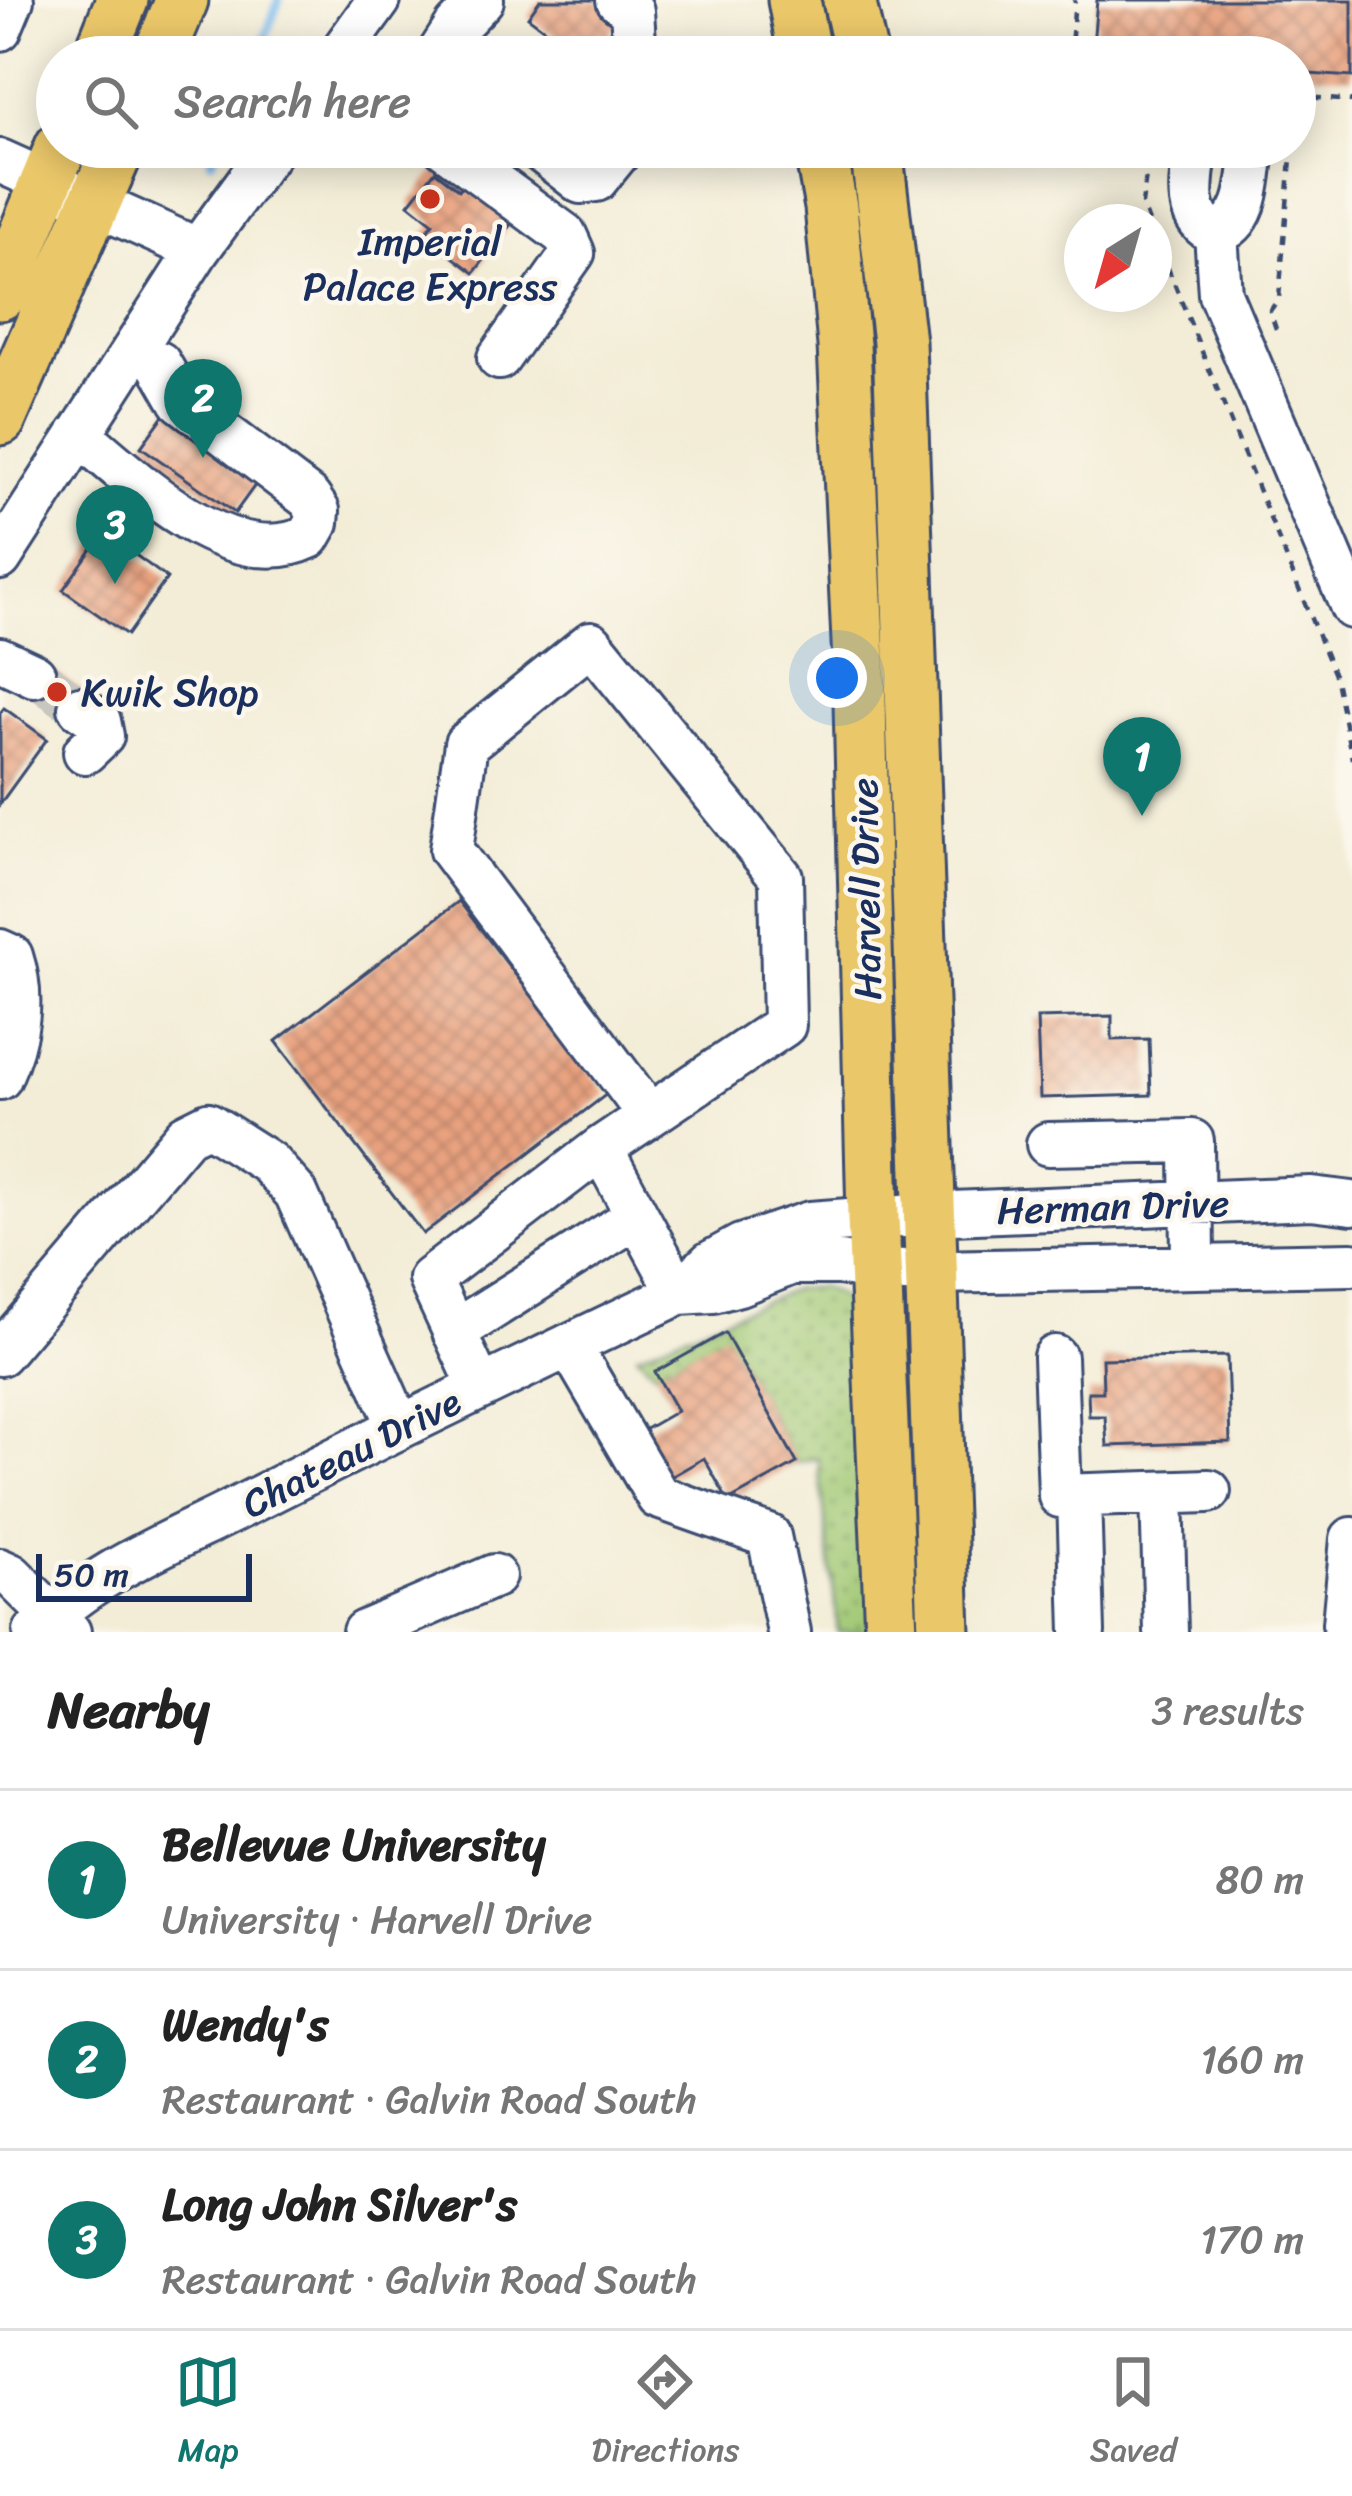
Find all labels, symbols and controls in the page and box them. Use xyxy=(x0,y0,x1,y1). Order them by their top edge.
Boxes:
search box xyxy=(36,36,1316,168)
text: Search here xyxy=(174,62,411,142)
icon: search xyxy=(78,69,144,135)
marker: Imperial Palace Express xyxy=(417,186,443,212)
north arrow xyxy=(1064,204,1172,312)
place label: Imperial Palace Express xyxy=(303,207,558,321)
pin: 2 xyxy=(164,359,242,458)
pin: 3 xyxy=(76,485,154,584)
your location xyxy=(807,648,867,708)
place label: Kwik Shop xyxy=(81,658,259,727)
marker: Kwik Shop xyxy=(44,679,70,705)
pin: 1 xyxy=(1103,717,1181,816)
street label: Harvell Drive xyxy=(829,777,902,1001)
street label: Herman Drive xyxy=(996,1168,1231,1245)
street label: Chateau Drive xyxy=(229,1367,474,1537)
text: 50 m xyxy=(54,1546,129,1604)
scale bar xyxy=(36,1548,252,1601)
text: Nearby xyxy=(48,1665,209,1755)
text: 3 results xyxy=(1151,1676,1304,1745)
text: Bellevue University xyxy=(162,1805,546,1885)
text: 1 xyxy=(79,1845,95,1914)
text: 80 m xyxy=(1216,1845,1304,1914)
text: University · Harvell Drive xyxy=(162,1885,592,1954)
text: Wendy's xyxy=(162,1985,328,2065)
text: 2 xyxy=(76,2025,98,2094)
text: 160 m xyxy=(1200,2025,1304,2094)
text: Restaurant · Galvin Road South xyxy=(162,2065,697,2134)
text: Long John Silver's xyxy=(162,2165,517,2245)
text: 3 xyxy=(76,2205,98,2274)
text: 170 m xyxy=(1200,2205,1304,2274)
text: Restaurant · Galvin Road South xyxy=(162,2245,697,2314)
tab: Map xyxy=(175,2349,241,2479)
tab: Directions xyxy=(592,2349,739,2479)
tab: Saved xyxy=(1090,2349,1177,2479)

